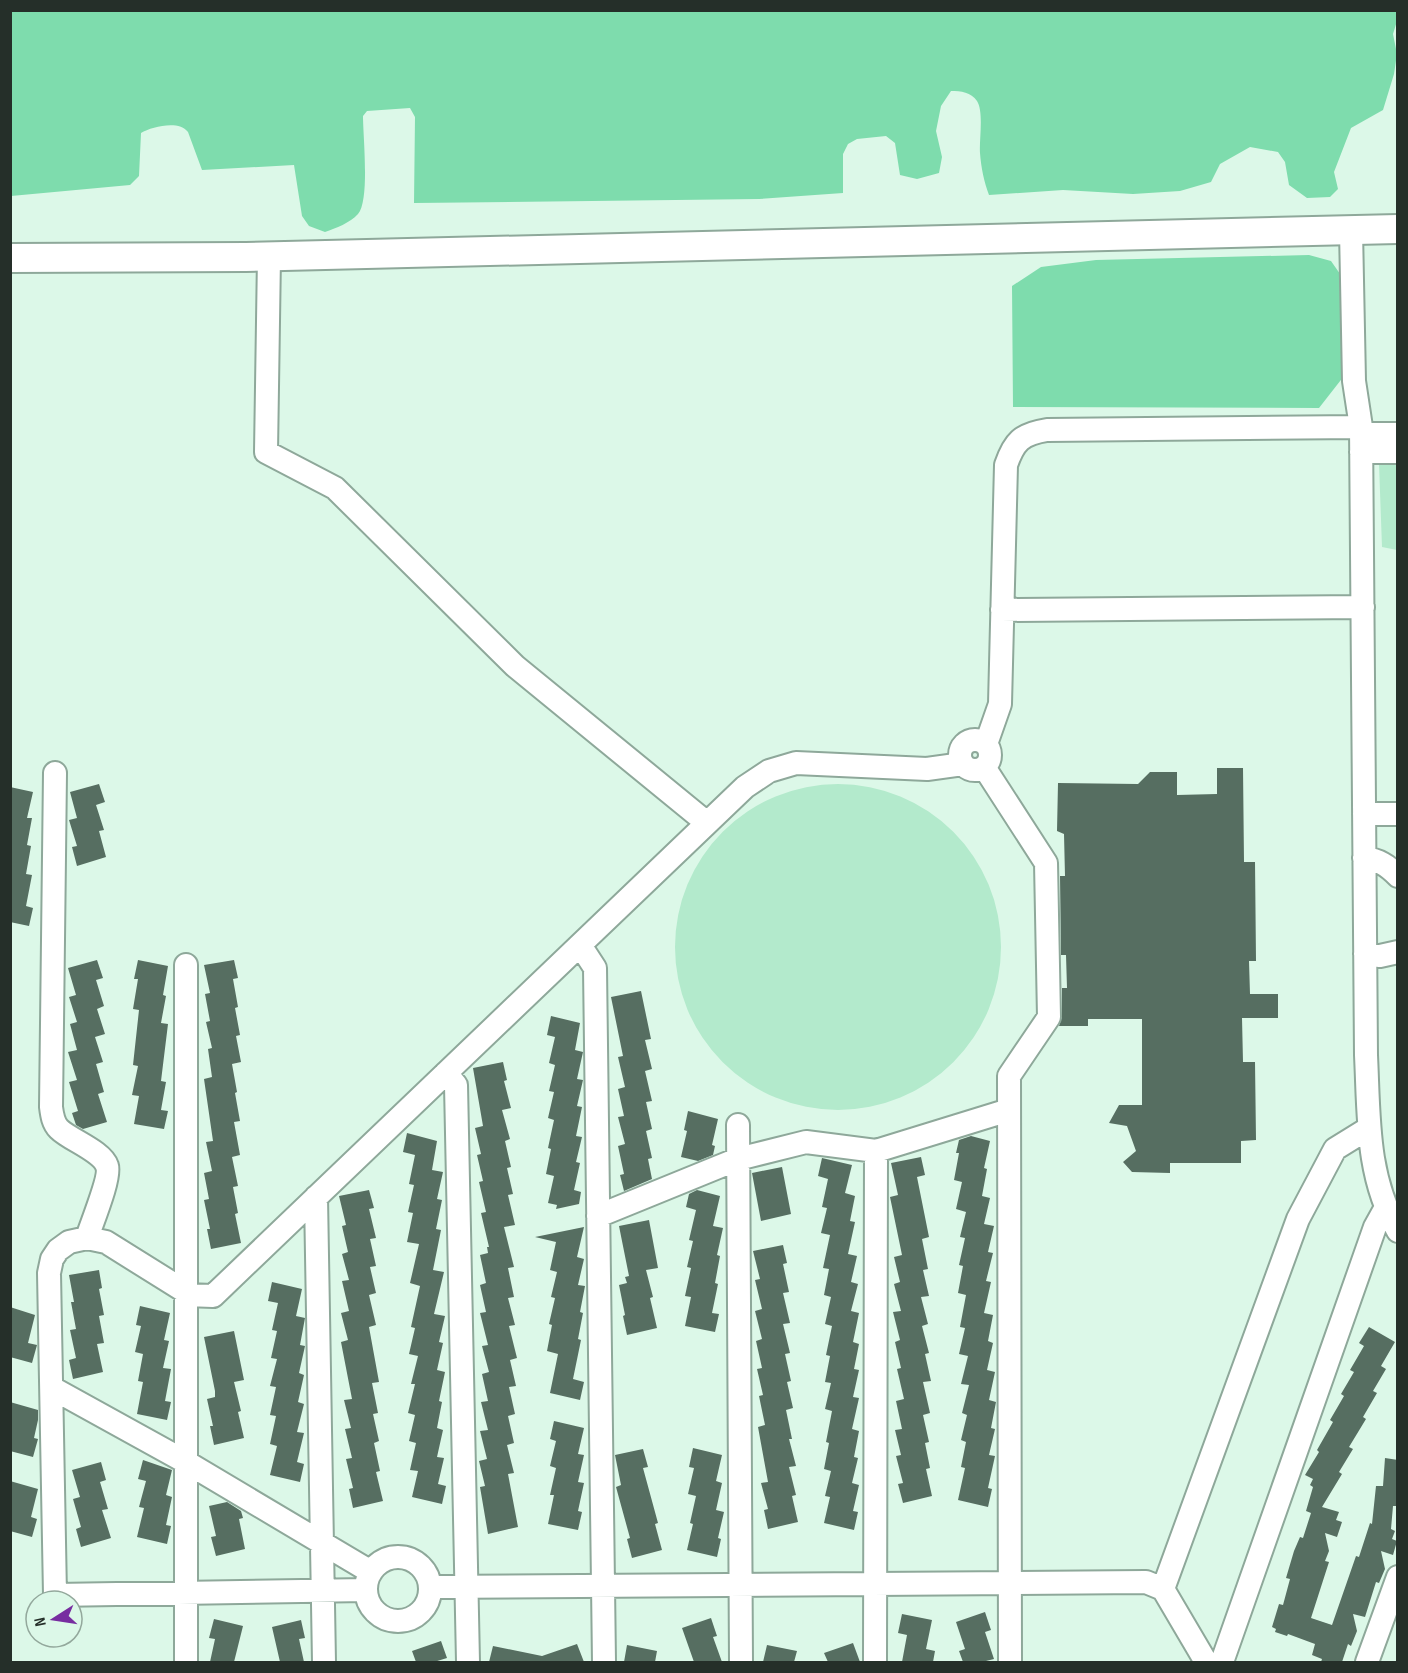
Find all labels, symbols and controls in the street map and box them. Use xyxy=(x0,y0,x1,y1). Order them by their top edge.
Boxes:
north arrow xyxy=(24,1589,84,1649)
text: N xyxy=(31,1616,51,1628)

